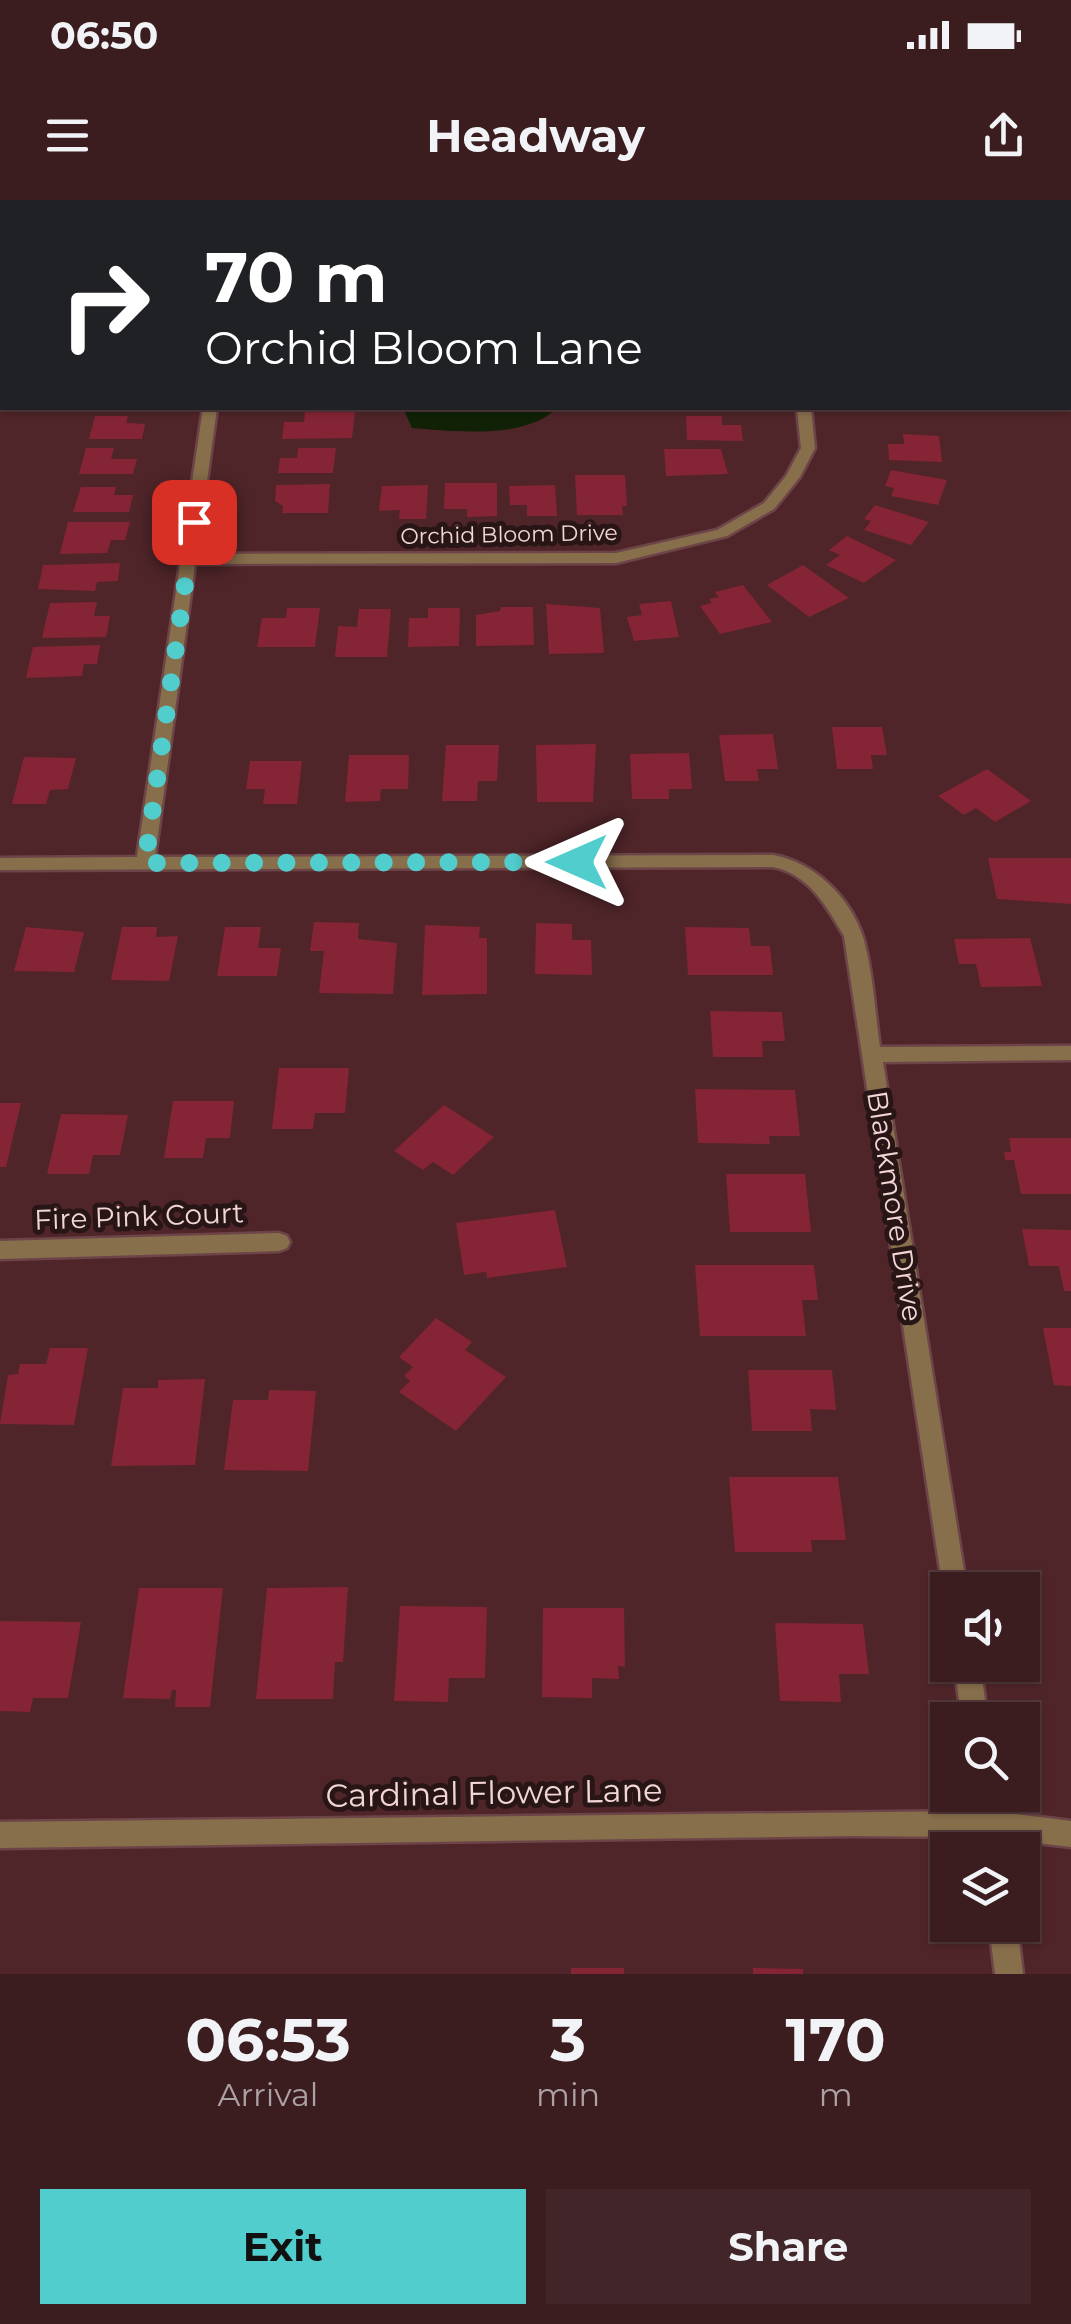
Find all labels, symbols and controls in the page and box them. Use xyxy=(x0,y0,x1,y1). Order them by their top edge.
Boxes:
text: 06:50 xyxy=(50,12,158,59)
icon: menu xyxy=(40,108,95,163)
text: Headway xyxy=(426,108,645,163)
icon: share xyxy=(976,108,1031,163)
text: 70 m xyxy=(205,234,388,320)
icon: right xyxy=(40,240,170,370)
text: Orchid Bloom Lane xyxy=(205,320,643,375)
pin xyxy=(152,480,237,565)
icon: arrive xyxy=(167,495,222,550)
street label: Orchid Bloom Drive xyxy=(400,519,618,550)
position arrow xyxy=(525,810,629,914)
street label: Blackmore Drive xyxy=(860,1088,930,1324)
street label: Fire Pink Court xyxy=(34,1195,244,1237)
map controls xyxy=(930,1572,1040,1942)
button: sound xyxy=(930,1572,1040,1682)
button: search xyxy=(930,1702,1040,1812)
street label: Cardinal Flower Lane xyxy=(325,1770,663,1815)
button: layers xyxy=(930,1832,1040,1942)
text: 06:53 xyxy=(185,2003,351,2076)
text: 3 xyxy=(550,2003,586,2076)
text: 170 xyxy=(785,2003,886,2076)
text: Arrival xyxy=(218,2075,318,2114)
text: min xyxy=(536,2075,600,2114)
text: m xyxy=(819,2075,853,2114)
button: Exit xyxy=(40,2189,526,2304)
button: Share xyxy=(546,2189,1031,2304)

